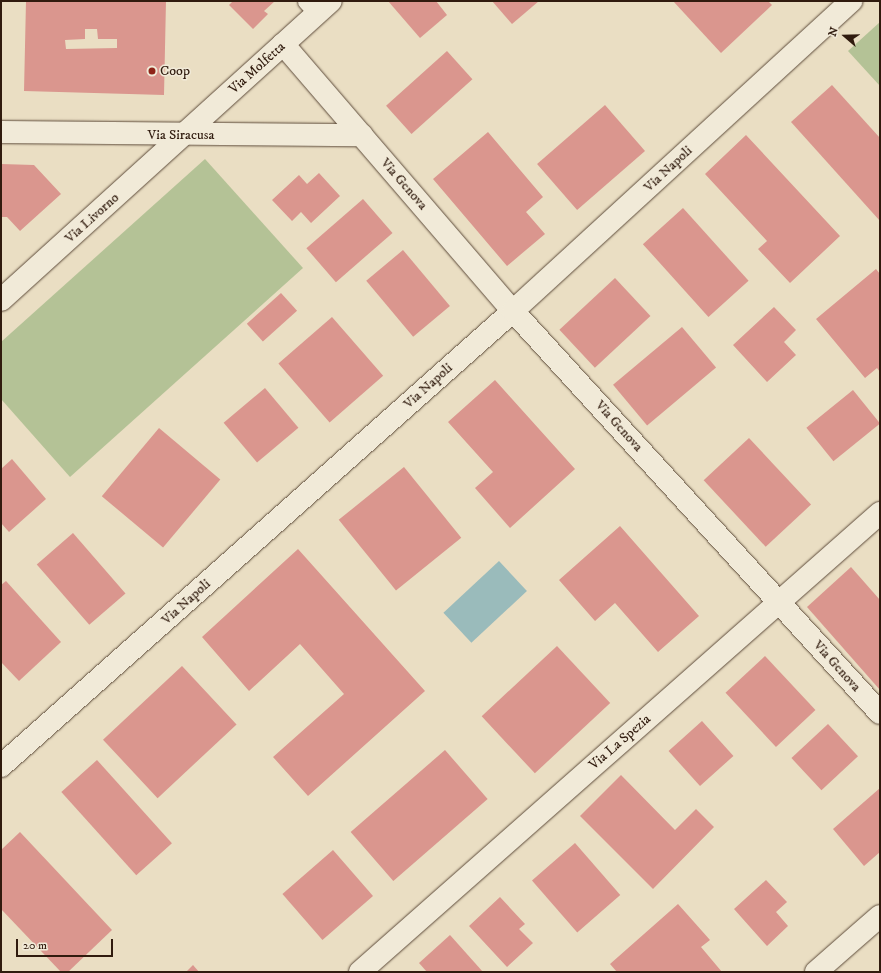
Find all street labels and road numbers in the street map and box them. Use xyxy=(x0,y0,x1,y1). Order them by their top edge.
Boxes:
street label: Via Molfetta xyxy=(225,38,289,98)
street label: Via Siracusa xyxy=(148,127,214,143)
street label: Via Napoli xyxy=(640,142,696,196)
street label: Via Genova xyxy=(377,155,431,213)
street label: Via Livorno xyxy=(61,189,123,247)
street label: Via Napoli xyxy=(400,360,456,412)
street label: Via Genova xyxy=(592,397,646,455)
street label: Via Napoli xyxy=(158,576,214,628)
street label: Via Genova xyxy=(810,637,864,695)
street label: Via La Spezia xyxy=(586,711,654,773)

